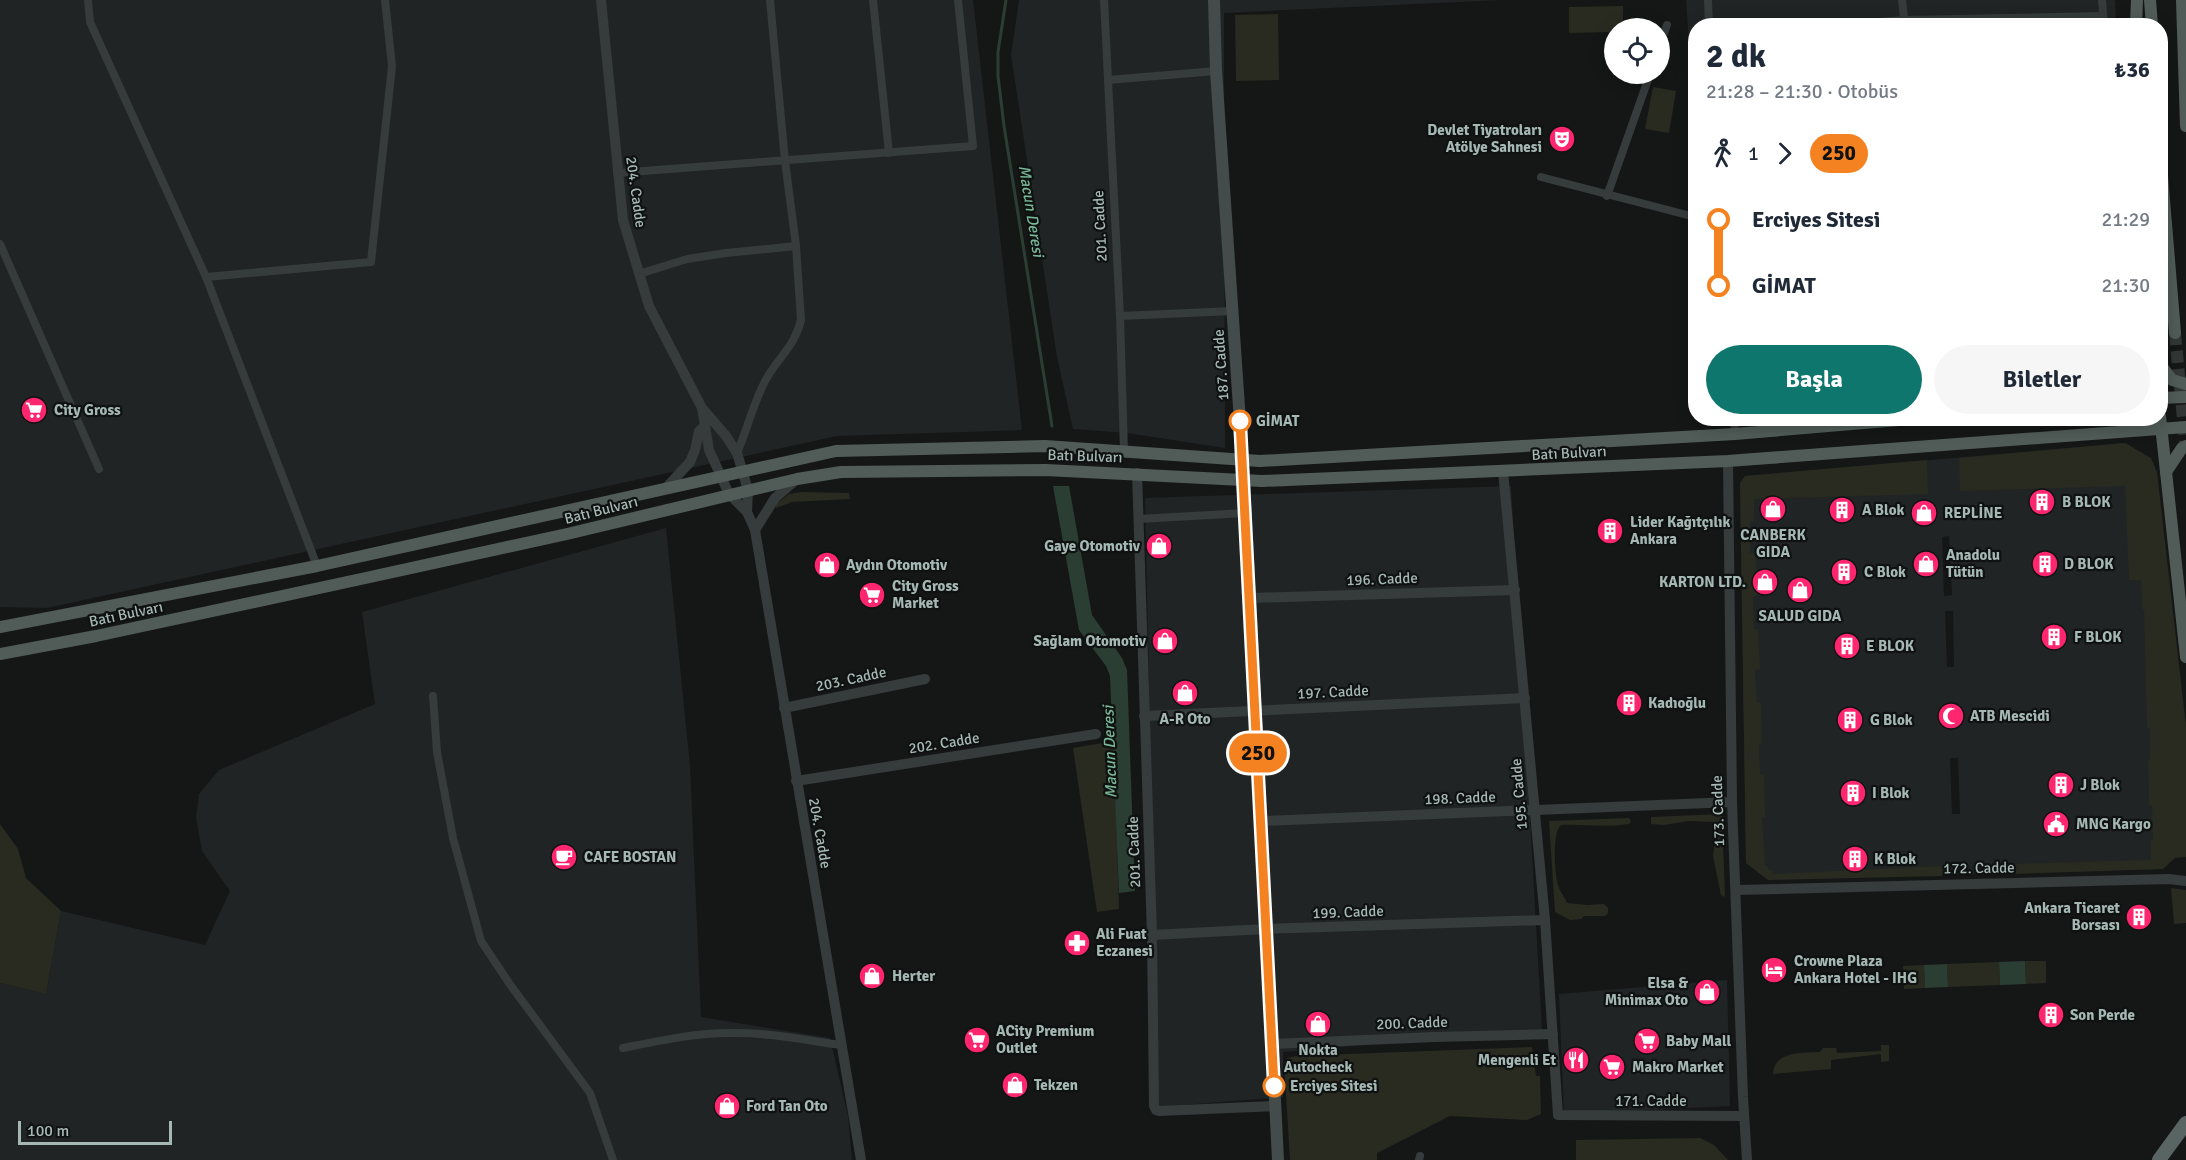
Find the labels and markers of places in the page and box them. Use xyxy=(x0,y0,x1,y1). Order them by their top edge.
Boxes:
place label: Devlet Tiyatroları Atölye Sahnesi xyxy=(1427,121,1542,156)
theatre icon: Devlet Tiyatroları Atölye Sahnesi xyxy=(1547,124,1577,154)
supermarket icon: City Gross xyxy=(19,395,49,425)
place label: City Gross xyxy=(54,401,121,419)
marker: GİMAT xyxy=(1229,410,1251,432)
place label: GİMAT xyxy=(1256,412,1300,430)
building icon: B BLOK xyxy=(2027,487,2057,517)
place label: B BLOK xyxy=(2062,493,2111,511)
shop icon: CANBERK GIDA xyxy=(1758,494,1788,524)
building icon: A Blok xyxy=(1827,495,1857,525)
shop icon: REPLİNE xyxy=(1909,498,1939,528)
place label: A Blok xyxy=(1862,501,1904,519)
place label: REPLİNE xyxy=(1944,504,2003,522)
place label: Lider Kağıtçılık Ankara xyxy=(1630,513,1730,548)
building icon: Lider Kağıtçılık Ankara xyxy=(1595,516,1625,546)
place label: CANBERK GIDA xyxy=(1740,526,1806,561)
shop icon: Gaye Otomotiv xyxy=(1144,531,1174,561)
place label: Gaye Otomotiv xyxy=(1044,537,1141,555)
place label: Anadolu Tütün xyxy=(1946,546,2000,581)
shop icon: Anadolu Tütün xyxy=(1911,549,1941,579)
building icon: D BLOK xyxy=(2030,549,2060,579)
shop icon: Aydın Otomotiv xyxy=(812,550,842,580)
place label: D BLOK xyxy=(2064,555,2114,573)
place label: Aydın Otomotiv xyxy=(846,556,948,574)
building icon: C Blok xyxy=(1829,557,1859,587)
place label: C Blok xyxy=(1864,563,1906,581)
shop icon: KARTON LTD. xyxy=(1750,567,1780,597)
place label: KARTON LTD. xyxy=(1659,573,1746,591)
shop icon: SALUD GIDA xyxy=(1785,575,1815,605)
place label: City Gross Market xyxy=(892,577,959,612)
supermarket icon: City Gross Market xyxy=(857,580,887,610)
place label: SALUD GIDA xyxy=(1759,607,1842,625)
building icon: F BLOK xyxy=(2039,622,2069,652)
shop icon: Sağlam Otomotiv xyxy=(1150,626,1180,656)
place label: F BLOK xyxy=(2074,628,2122,646)
building icon: E BLOK xyxy=(1832,631,1862,661)
place label: Sağlam Otomotiv xyxy=(1034,632,1147,650)
place label: E BLOK xyxy=(1866,637,1915,655)
shop icon: A-R Oto xyxy=(1170,678,1200,708)
building icon: Kadıoğlu xyxy=(1614,688,1644,718)
place label: Kadıoğlu xyxy=(1648,694,1706,712)
mosque icon: ATB Mescidi xyxy=(1936,701,1966,731)
building icon: G Blok xyxy=(1835,705,1865,735)
place label: ATB Mescidi xyxy=(1970,707,2050,725)
place label: A-R Oto xyxy=(1159,710,1211,728)
place label: G Blok xyxy=(1870,711,1913,729)
building icon: J Blok xyxy=(2046,770,2076,800)
place label: J Blok xyxy=(2080,776,2120,794)
building icon: I Blok xyxy=(1838,778,1868,808)
place label: I Blok xyxy=(1872,784,1910,802)
public building icon: MNG Kargo xyxy=(2041,809,2071,839)
place label: MNG Kargo xyxy=(2076,815,2151,833)
cafe icon: CAFE BOSTAN xyxy=(549,842,579,872)
building icon: K Blok xyxy=(1840,844,1870,874)
place label: CAFE BOSTAN xyxy=(584,848,677,866)
place label: K Blok xyxy=(1874,850,1916,868)
place label: Ankara Ticaret Borsası xyxy=(2024,899,2120,934)
building icon: Ankara Ticaret Borsası xyxy=(2124,902,2154,932)
place label: Ali Fuat Eczanesi xyxy=(1096,925,1153,960)
pharmacy icon: Ali Fuat Eczanesi xyxy=(1062,928,1092,958)
place label: Crowne Plaza Ankara Hotel - IHG xyxy=(1794,952,1917,987)
hotel icon: Crowne Plaza Ankara Hotel - IHG xyxy=(1759,955,1789,985)
shop icon: Herter xyxy=(857,961,887,991)
place label: Herter xyxy=(892,967,935,985)
place label: Elsa & Minimax Oto xyxy=(1605,974,1688,1009)
shop icon: Elsa & Minimax Oto xyxy=(1692,977,1722,1007)
building icon: Son Perde xyxy=(2036,1000,2066,1030)
place label: Son Perde xyxy=(2070,1006,2135,1024)
shop icon: Nokta Autocheck xyxy=(1303,1009,1333,1039)
place label: ACity Premium Outlet xyxy=(996,1022,1094,1057)
supermarket icon: ACity Premium Outlet xyxy=(962,1025,992,1055)
supermarket icon: Baby Mall xyxy=(1632,1026,1662,1056)
place label: Baby Mall xyxy=(1666,1032,1731,1050)
place label: Nokta Autocheck xyxy=(1284,1041,1352,1076)
restaurant icon: Mengenli Et xyxy=(1561,1045,1591,1075)
place label: Mengenli Et xyxy=(1478,1051,1556,1069)
supermarket icon: Makro Market xyxy=(1597,1052,1627,1082)
place label: Makro Market xyxy=(1632,1058,1724,1076)
shop icon: Tekzen xyxy=(1000,1070,1030,1100)
marker: Erciyes Sitesi xyxy=(1263,1075,1285,1097)
place label: Tekzen xyxy=(1034,1076,1078,1094)
place label: Erciyes Sitesi xyxy=(1290,1077,1378,1095)
shop icon: Ford Tan Oto xyxy=(712,1091,742,1121)
place label: Ford Tan Oto xyxy=(746,1097,828,1115)

